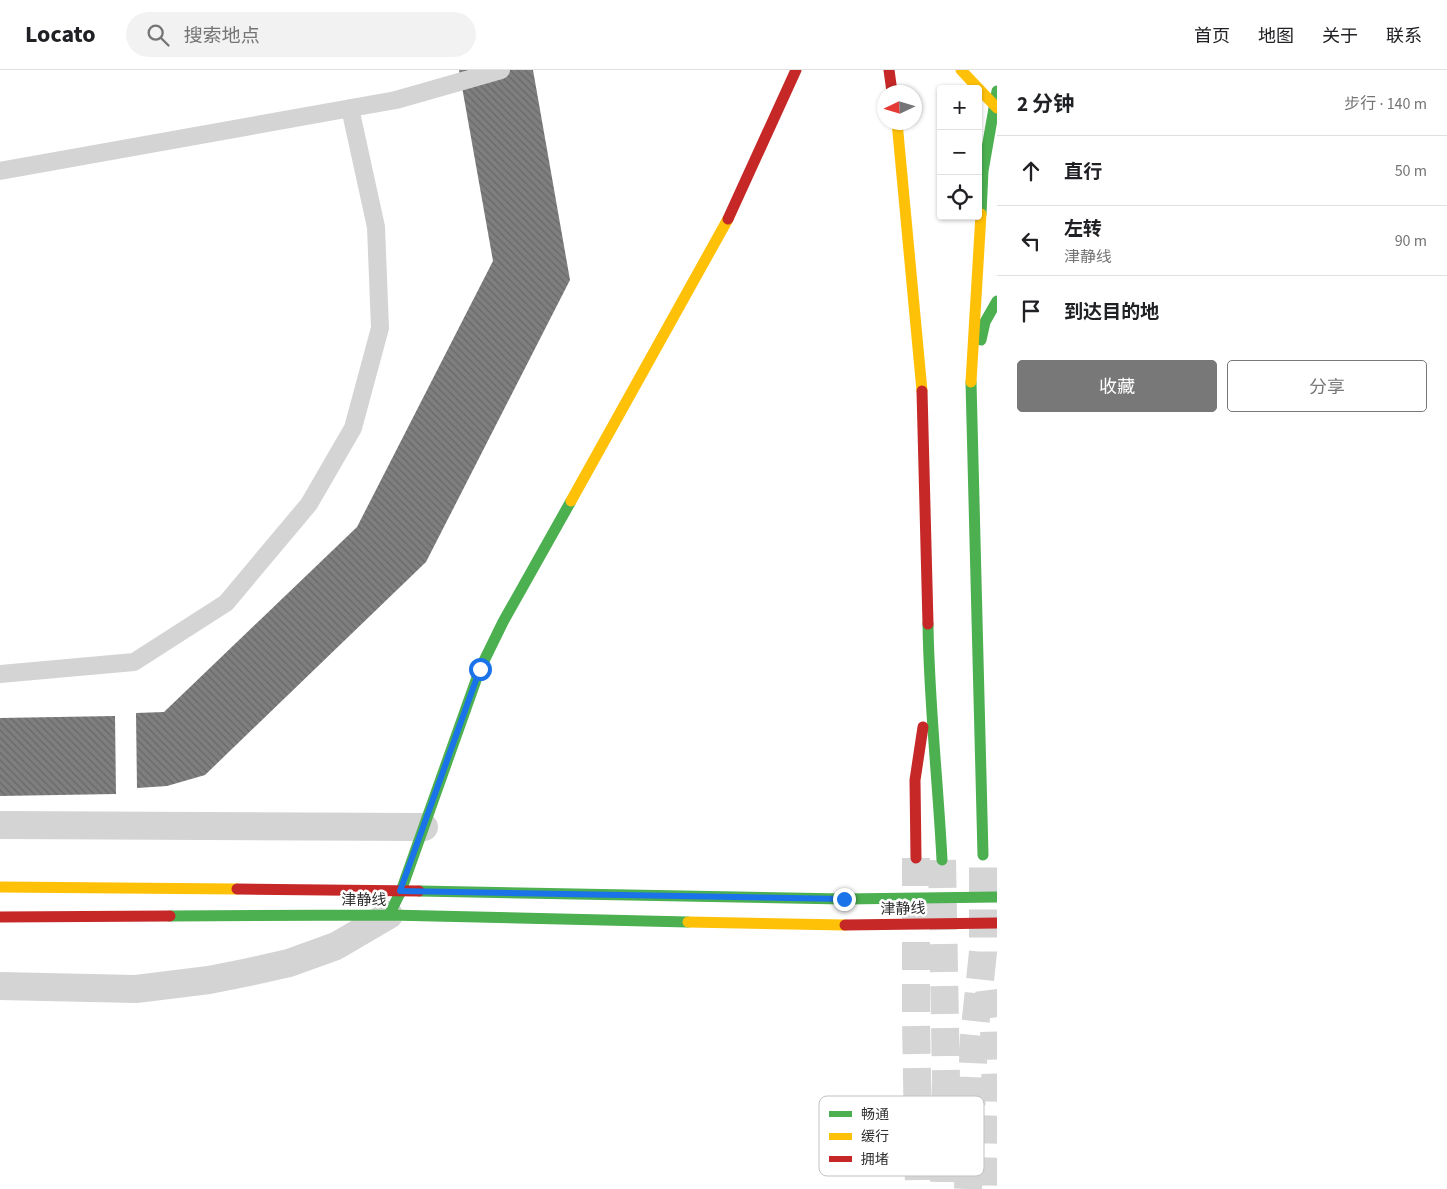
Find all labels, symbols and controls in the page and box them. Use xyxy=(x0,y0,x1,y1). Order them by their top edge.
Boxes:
search box xyxy=(126,12,476,57)
text: Locato xyxy=(25,17,96,52)
icon: search xyxy=(144,21,172,49)
text: 搜索地点 xyxy=(184,23,260,50)
text: 首页 xyxy=(1194,24,1230,49)
text: 地图 xyxy=(1258,24,1294,49)
text: 关于 xyxy=(1322,24,1358,49)
text: 联系 xyxy=(1386,24,1422,49)
north arrow xyxy=(877,85,922,130)
map controls xyxy=(937,85,982,220)
button: + xyxy=(937,85,982,130)
text: 2 分钟 xyxy=(1017,89,1074,119)
text: 步行 · 140 m xyxy=(1344,93,1427,115)
button: − xyxy=(937,130,982,175)
icon: ahead xyxy=(1017,157,1045,185)
text: 直行 xyxy=(1064,159,1102,186)
text: 50 m xyxy=(1395,160,1427,182)
button: locate xyxy=(937,175,982,220)
text: 左转 xyxy=(1064,216,1102,243)
icon: left xyxy=(1017,227,1045,255)
text: 90 m xyxy=(1395,230,1427,252)
text: 津静线 xyxy=(1064,246,1112,268)
icon: arrive xyxy=(1017,297,1045,325)
text: 到达目的地 xyxy=(1064,299,1159,326)
button: 收藏 xyxy=(1017,360,1217,412)
button: 分享 xyxy=(1227,360,1427,412)
route start xyxy=(469,658,492,681)
route end xyxy=(833,888,856,911)
street label: 津静线 xyxy=(341,890,387,911)
street label: 津静线 xyxy=(880,898,926,920)
legend xyxy=(819,1096,984,1176)
text: 畅通 xyxy=(861,1105,889,1125)
text: 缓行 xyxy=(861,1127,889,1147)
text: 拥堵 xyxy=(861,1150,889,1170)

